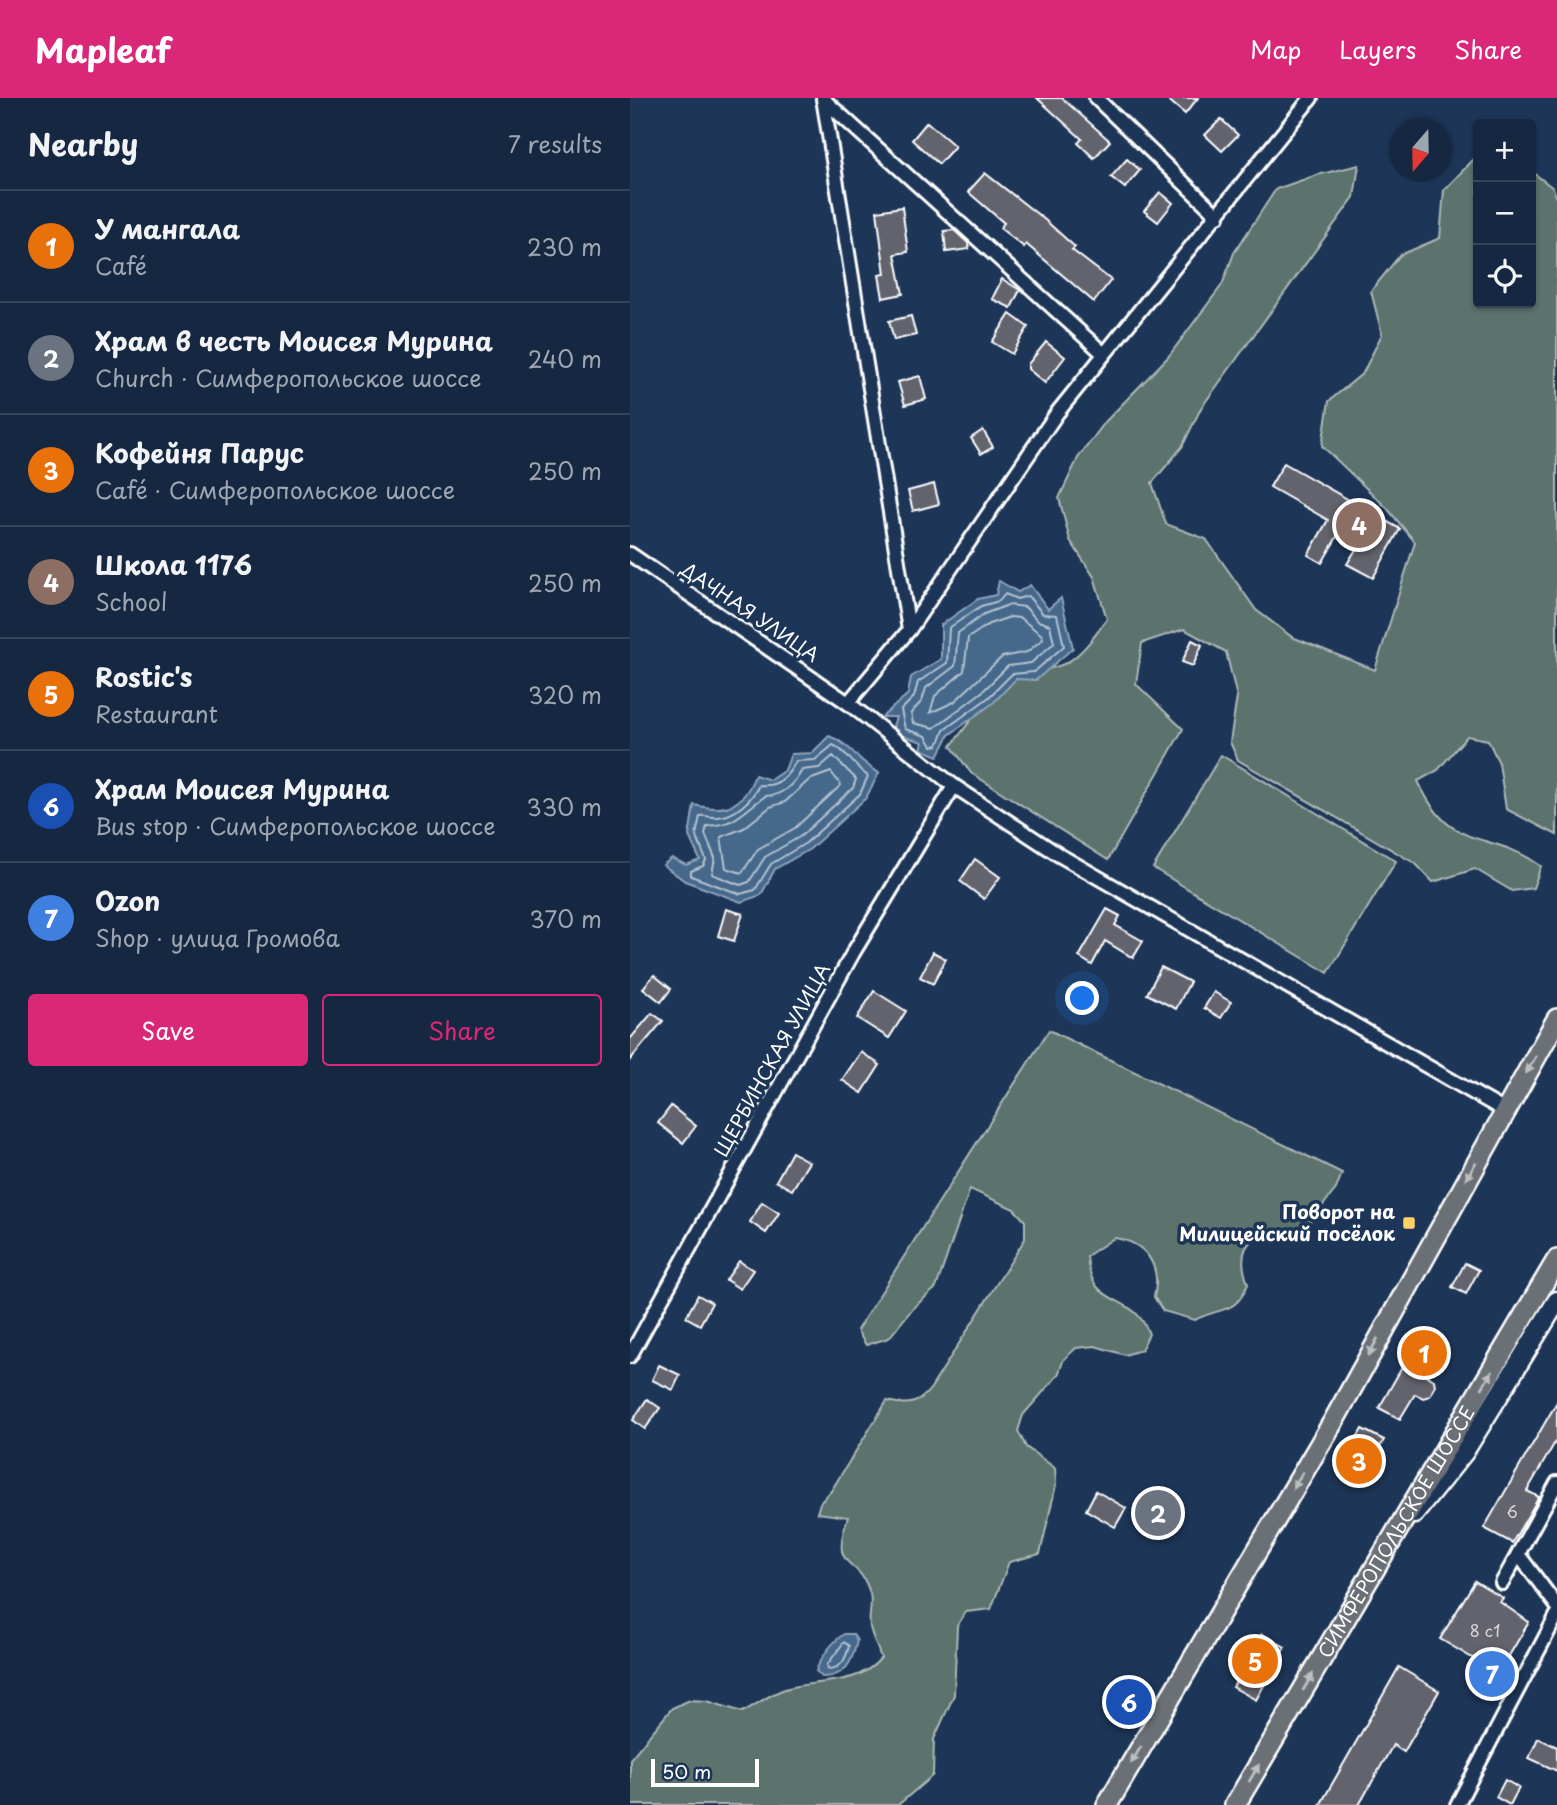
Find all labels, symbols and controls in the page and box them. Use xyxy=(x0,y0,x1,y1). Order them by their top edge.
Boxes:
text: Mapleaf xyxy=(35,24,171,74)
text: Map xyxy=(1250,31,1301,67)
text: Layers xyxy=(1339,31,1416,67)
text: Share xyxy=(1454,31,1522,67)
north arrow xyxy=(1389,119,1452,182)
map controls xyxy=(1473,119,1536,308)
button: + xyxy=(1473,119,1536,182)
text: Nearby xyxy=(28,121,138,166)
text: 7 results xyxy=(508,126,602,161)
button: − xyxy=(1473,182,1536,245)
text: У мангала xyxy=(95,209,240,248)
text: 1 xyxy=(46,229,57,264)
text: 230 m xyxy=(527,229,602,264)
button: locate xyxy=(1473,245,1536,308)
text: Café xyxy=(95,248,147,283)
text: Храм в честь Моисея Мурина xyxy=(95,321,493,360)
text: 2 xyxy=(43,341,59,376)
text: 240 m xyxy=(528,341,602,376)
text: Church · Симферопольское шоссе xyxy=(95,360,481,395)
text: Кофейня Парус xyxy=(95,433,304,472)
text: 3 xyxy=(43,453,59,488)
text: 250 m xyxy=(528,453,602,488)
text: Café · Симферопольское шоссе xyxy=(95,472,455,507)
pin: 4 xyxy=(1336,499,1382,551)
text: Школа 1176 xyxy=(95,545,252,584)
street label: ДАЧНАЯ УЛИЦА xyxy=(675,554,825,668)
text: 4 xyxy=(43,565,59,600)
text: 250 m xyxy=(528,565,602,600)
text: School xyxy=(95,584,167,619)
text: Rostic's xyxy=(95,657,193,696)
text: 5 xyxy=(44,677,58,712)
text: 320 m xyxy=(528,677,602,712)
text: Restaurant xyxy=(95,696,218,731)
text: Храм Моисея Мурина xyxy=(95,769,390,808)
text: 6 xyxy=(43,789,59,824)
text: 330 m xyxy=(526,789,602,824)
text: Bus stop · Симферопольское шоссе xyxy=(95,808,495,843)
text: Ozon xyxy=(95,881,160,920)
text: 7 xyxy=(44,901,58,936)
text: 370 m xyxy=(529,901,602,936)
text: Shop · улица Громова xyxy=(95,920,340,955)
street label: ЩЕРБИНСКАЯ УЛИЦА xyxy=(706,958,836,1161)
your location xyxy=(1065,981,1099,1015)
button: Save xyxy=(28,994,308,1066)
button: Share xyxy=(322,994,602,1066)
one-way arrow xyxy=(1525,1055,1537,1075)
one-way arrow xyxy=(1464,1161,1477,1180)
place label: Поворот на Милицейский посёлок xyxy=(1179,1197,1396,1247)
marker: Поворот на Милицейский посёлок xyxy=(1401,1215,1417,1231)
pin: 1 xyxy=(1401,1327,1447,1379)
one-way arrow xyxy=(1367,1337,1379,1357)
one-way arrow xyxy=(1481,1371,1493,1390)
street label: СИМФЕРОПОЛЬСКОЕ ШОССЕ xyxy=(1310,1400,1481,1663)
pin: 3 xyxy=(1336,1435,1382,1487)
one-way arrow xyxy=(1291,1471,1304,1490)
pin: 2 xyxy=(1135,1487,1181,1539)
house number: 6 xyxy=(1506,1499,1518,1523)
house number: 8 с1 xyxy=(1470,1618,1500,1642)
pin: 5 xyxy=(1232,1635,1278,1687)
pin: 7 xyxy=(1469,1648,1515,1700)
one-way arrow xyxy=(1302,1672,1314,1691)
pin: 6 xyxy=(1106,1676,1152,1728)
one-way arrow xyxy=(1130,1746,1142,1765)
scale bar xyxy=(651,1756,760,1788)
text: 50 m xyxy=(662,1757,711,1785)
one-way arrow xyxy=(1248,1763,1260,1782)

